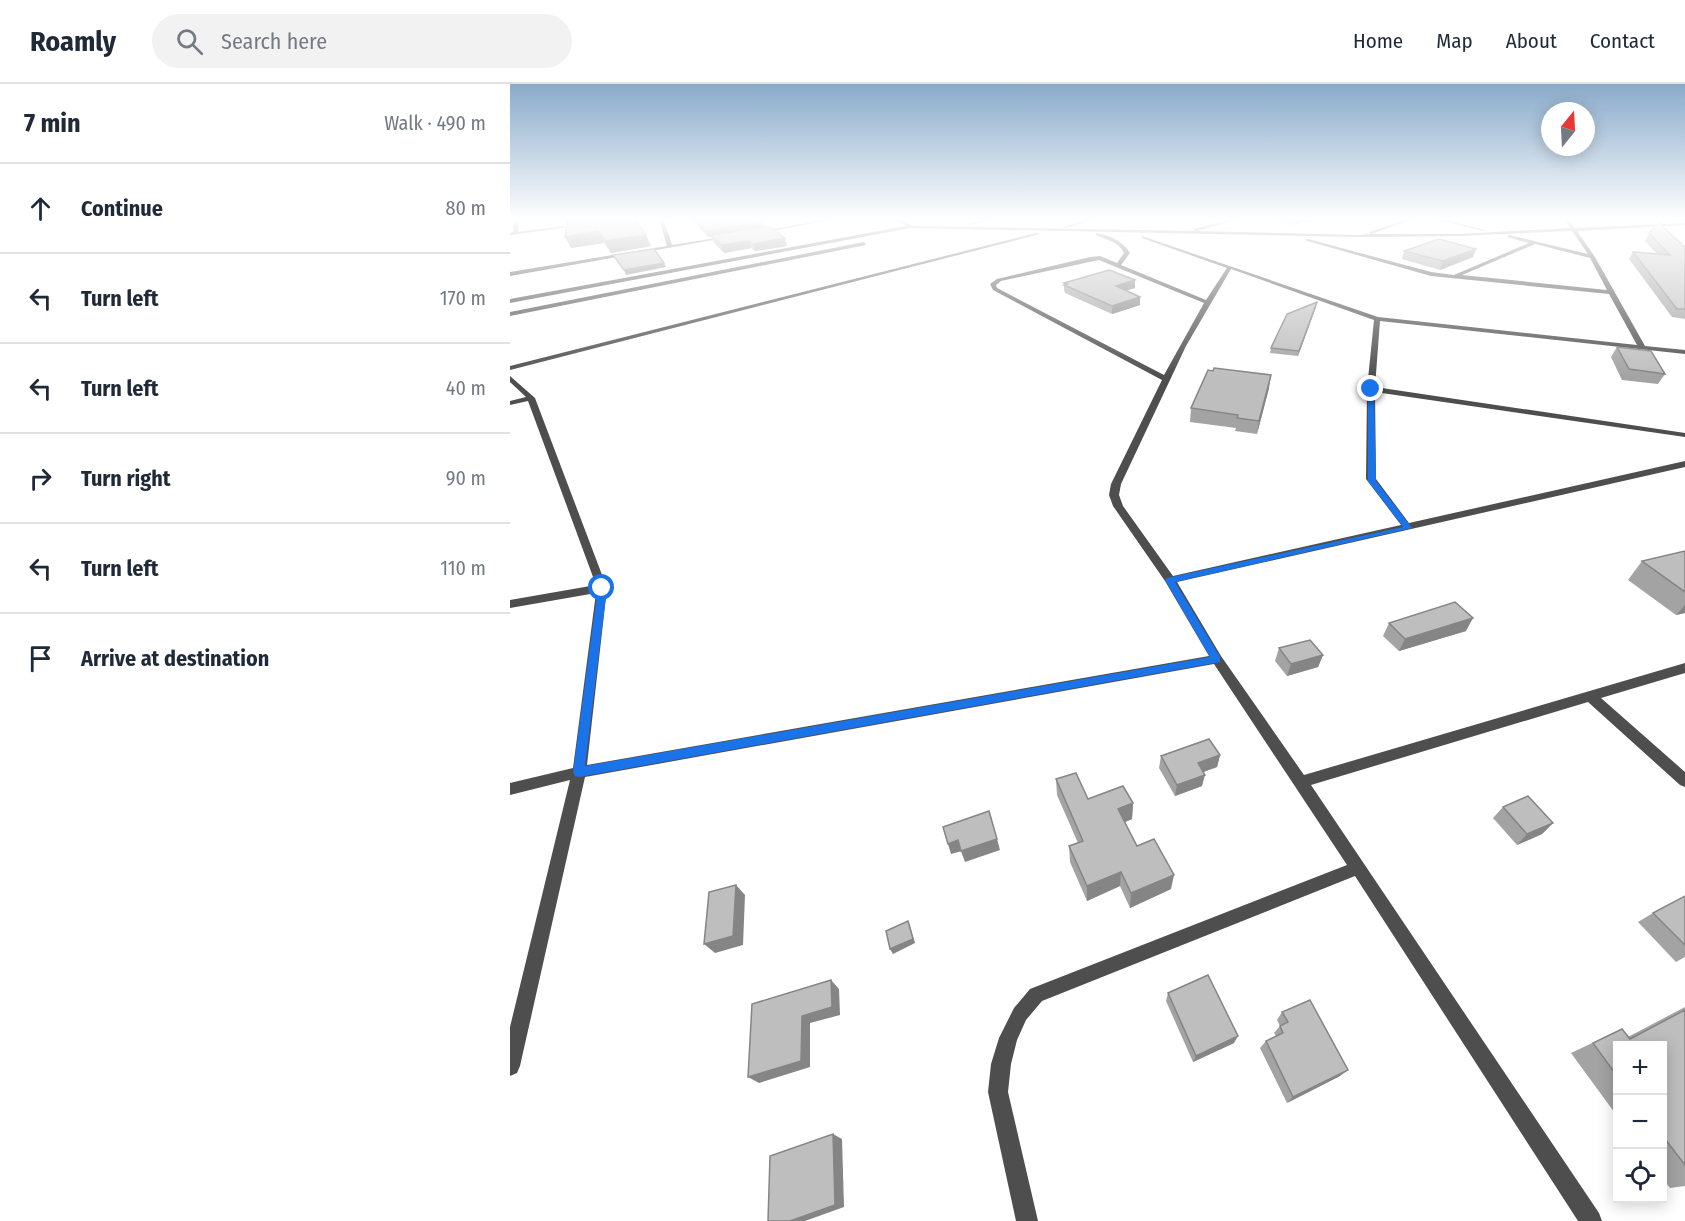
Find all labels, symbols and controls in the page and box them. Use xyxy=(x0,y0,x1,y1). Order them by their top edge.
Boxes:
search box xyxy=(152,14,572,68)
text: Roamly xyxy=(30,25,116,58)
icon: search xyxy=(173,25,206,58)
text: Search here xyxy=(221,28,327,55)
text: Home xyxy=(1353,28,1403,54)
text: Map xyxy=(1436,28,1473,54)
text: About xyxy=(1506,28,1557,54)
text: Contact xyxy=(1590,28,1655,54)
north arrow xyxy=(1541,102,1595,156)
text: 7 min xyxy=(24,108,81,139)
text: Walk · 490 m xyxy=(384,111,486,135)
icon: ahead xyxy=(24,192,57,225)
text: Continue xyxy=(81,195,163,222)
text: 80 m xyxy=(446,196,486,220)
icon: left xyxy=(24,282,57,315)
text: Turn left xyxy=(81,285,159,312)
text: 170 m xyxy=(440,286,486,310)
icon: left xyxy=(24,372,57,405)
text: Turn left xyxy=(81,375,159,402)
route end xyxy=(1357,375,1383,401)
text: 40 m xyxy=(446,376,486,400)
icon: right xyxy=(24,462,57,495)
text: Turn right xyxy=(81,465,170,492)
text: 90 m xyxy=(446,466,486,490)
icon: left xyxy=(24,552,57,585)
text: Turn left xyxy=(81,555,159,582)
text: 110 m xyxy=(440,556,486,580)
route start xyxy=(588,574,614,600)
icon: arrive xyxy=(24,642,57,675)
text: Arrive at destination xyxy=(81,645,269,672)
map controls xyxy=(1613,1041,1667,1203)
button: + xyxy=(1613,1041,1667,1095)
button: − xyxy=(1613,1095,1667,1149)
button: locate xyxy=(1613,1149,1667,1203)

